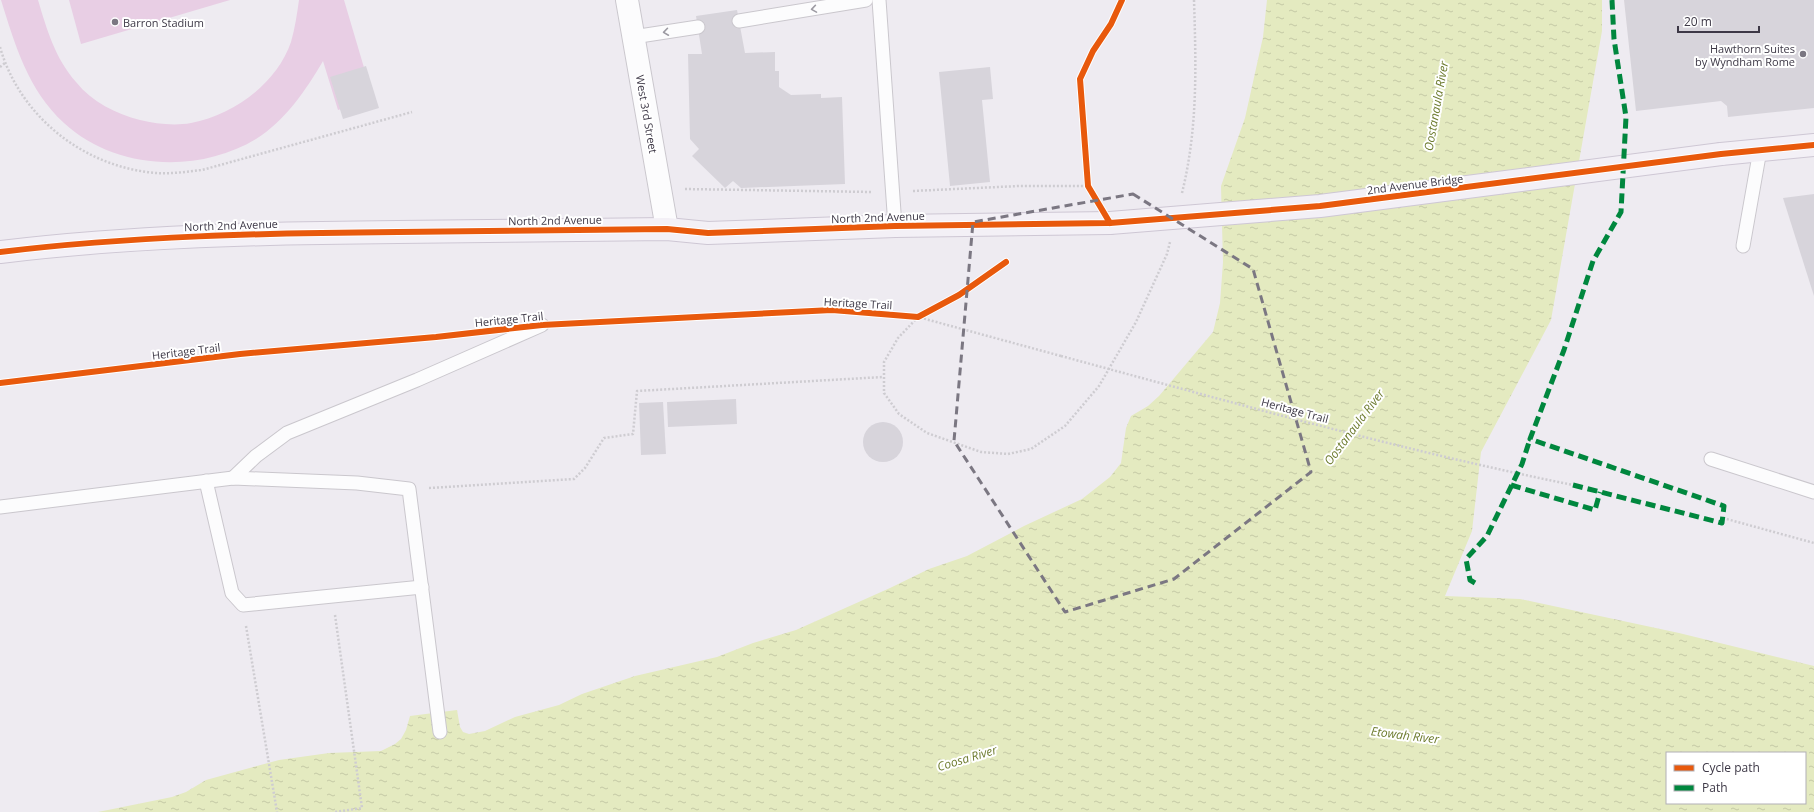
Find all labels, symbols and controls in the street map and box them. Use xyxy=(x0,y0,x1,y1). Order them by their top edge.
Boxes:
one-way arrow xyxy=(810,4,817,13)
scale bar xyxy=(1678,8,1759,34)
text: 20 m xyxy=(1684,13,1712,30)
place label: Barron Stadium xyxy=(123,15,204,30)
marker: Barron Stadium xyxy=(110,17,120,27)
one-way arrow xyxy=(662,27,669,36)
place label: Hawthorn Suites by Wyndham Rome xyxy=(1695,41,1795,69)
marker: Hawthorn Suites by Wyndham Rome xyxy=(1798,49,1808,59)
water label: Oostanaula River xyxy=(1420,58,1452,152)
street label: West 3rd Street xyxy=(633,74,661,154)
street label: 2nd Avenue Bridge xyxy=(1366,171,1464,197)
street label: North 2nd Avenue xyxy=(831,208,925,226)
street label: North 2nd Avenue xyxy=(508,212,602,228)
street label: North 2nd Avenue xyxy=(184,216,278,234)
street label: Heritage Trail xyxy=(823,294,893,312)
street label: Heritage Trail xyxy=(474,308,544,330)
street label: Heritage Trail xyxy=(151,339,221,363)
water label: Oostanaula River xyxy=(1320,385,1389,468)
street label: Heritage Trail xyxy=(1260,394,1330,426)
water label: Etowah River xyxy=(1370,722,1441,748)
water label: Coosa River xyxy=(935,740,1000,775)
legend xyxy=(1666,752,1806,804)
text: Cycle path xyxy=(1702,759,1760,776)
text: Path xyxy=(1702,779,1728,796)

